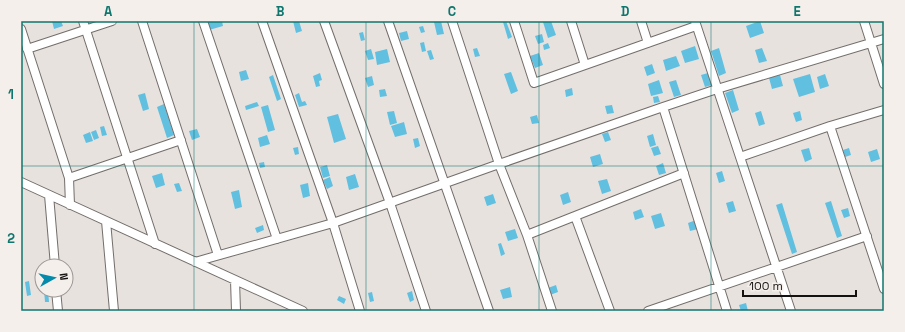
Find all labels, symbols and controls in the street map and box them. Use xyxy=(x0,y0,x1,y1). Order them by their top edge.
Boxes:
text: A xyxy=(104,3,113,20)
text: B xyxy=(276,3,285,20)
text: C xyxy=(448,3,456,20)
text: D xyxy=(621,3,630,20)
text: E xyxy=(793,3,801,20)
text: 1 xyxy=(8,86,14,103)
text: 2 xyxy=(7,230,15,247)
north arrow xyxy=(34,258,74,298)
text: N xyxy=(56,272,71,281)
scale bar xyxy=(743,272,856,298)
text: 100 m xyxy=(749,278,783,294)

